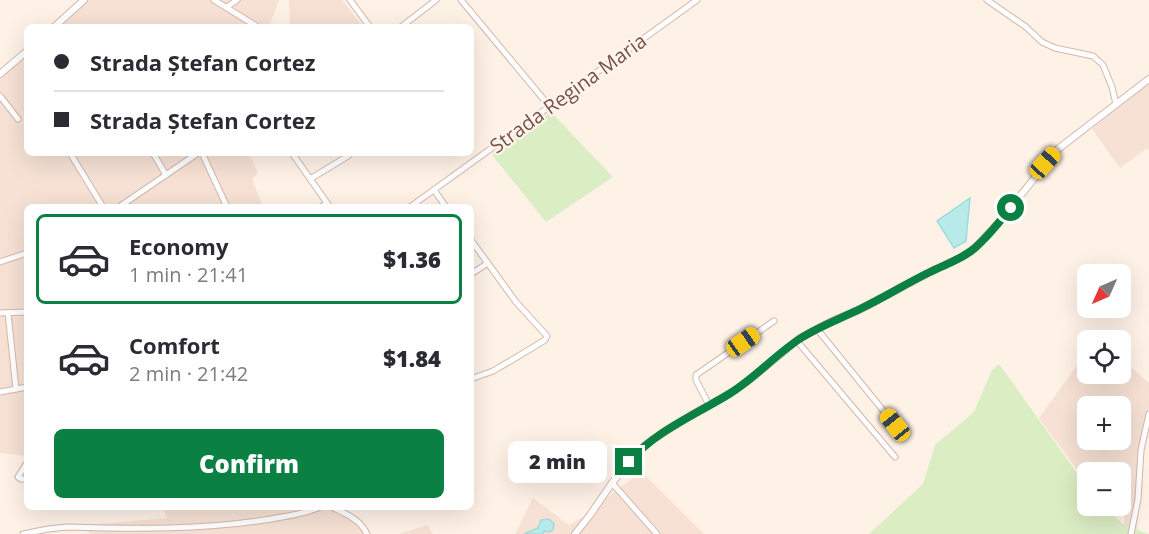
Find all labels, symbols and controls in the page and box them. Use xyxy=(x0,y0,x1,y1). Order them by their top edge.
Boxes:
street label: Strada Regina Maria xyxy=(484,27,652,159)
text: Strada Ștefan Cortez xyxy=(90,47,315,77)
text: Strada Ștefan Cortez xyxy=(90,105,315,135)
car xyxy=(1026,144,1064,182)
route start xyxy=(997,194,1024,221)
text: Economy xyxy=(129,231,228,261)
icon: car xyxy=(57,232,111,286)
text: $1.36 xyxy=(383,244,441,274)
text: 1 min · 21:41 xyxy=(129,261,248,288)
north arrow xyxy=(1077,264,1131,318)
map controls xyxy=(1077,264,1131,516)
car xyxy=(723,324,763,360)
text: Comfort xyxy=(129,330,220,360)
button: locate xyxy=(1077,330,1131,384)
icon: car xyxy=(57,331,111,385)
text: $1.84 xyxy=(383,343,441,373)
text: 2 min · 21:42 xyxy=(129,360,248,387)
button: + xyxy=(1077,396,1131,450)
car xyxy=(877,405,913,445)
button: Confirm xyxy=(54,429,444,498)
callout: 2 min xyxy=(509,441,608,483)
text: 2 min xyxy=(529,448,586,475)
route end xyxy=(615,448,642,475)
button: − xyxy=(1077,462,1131,516)

